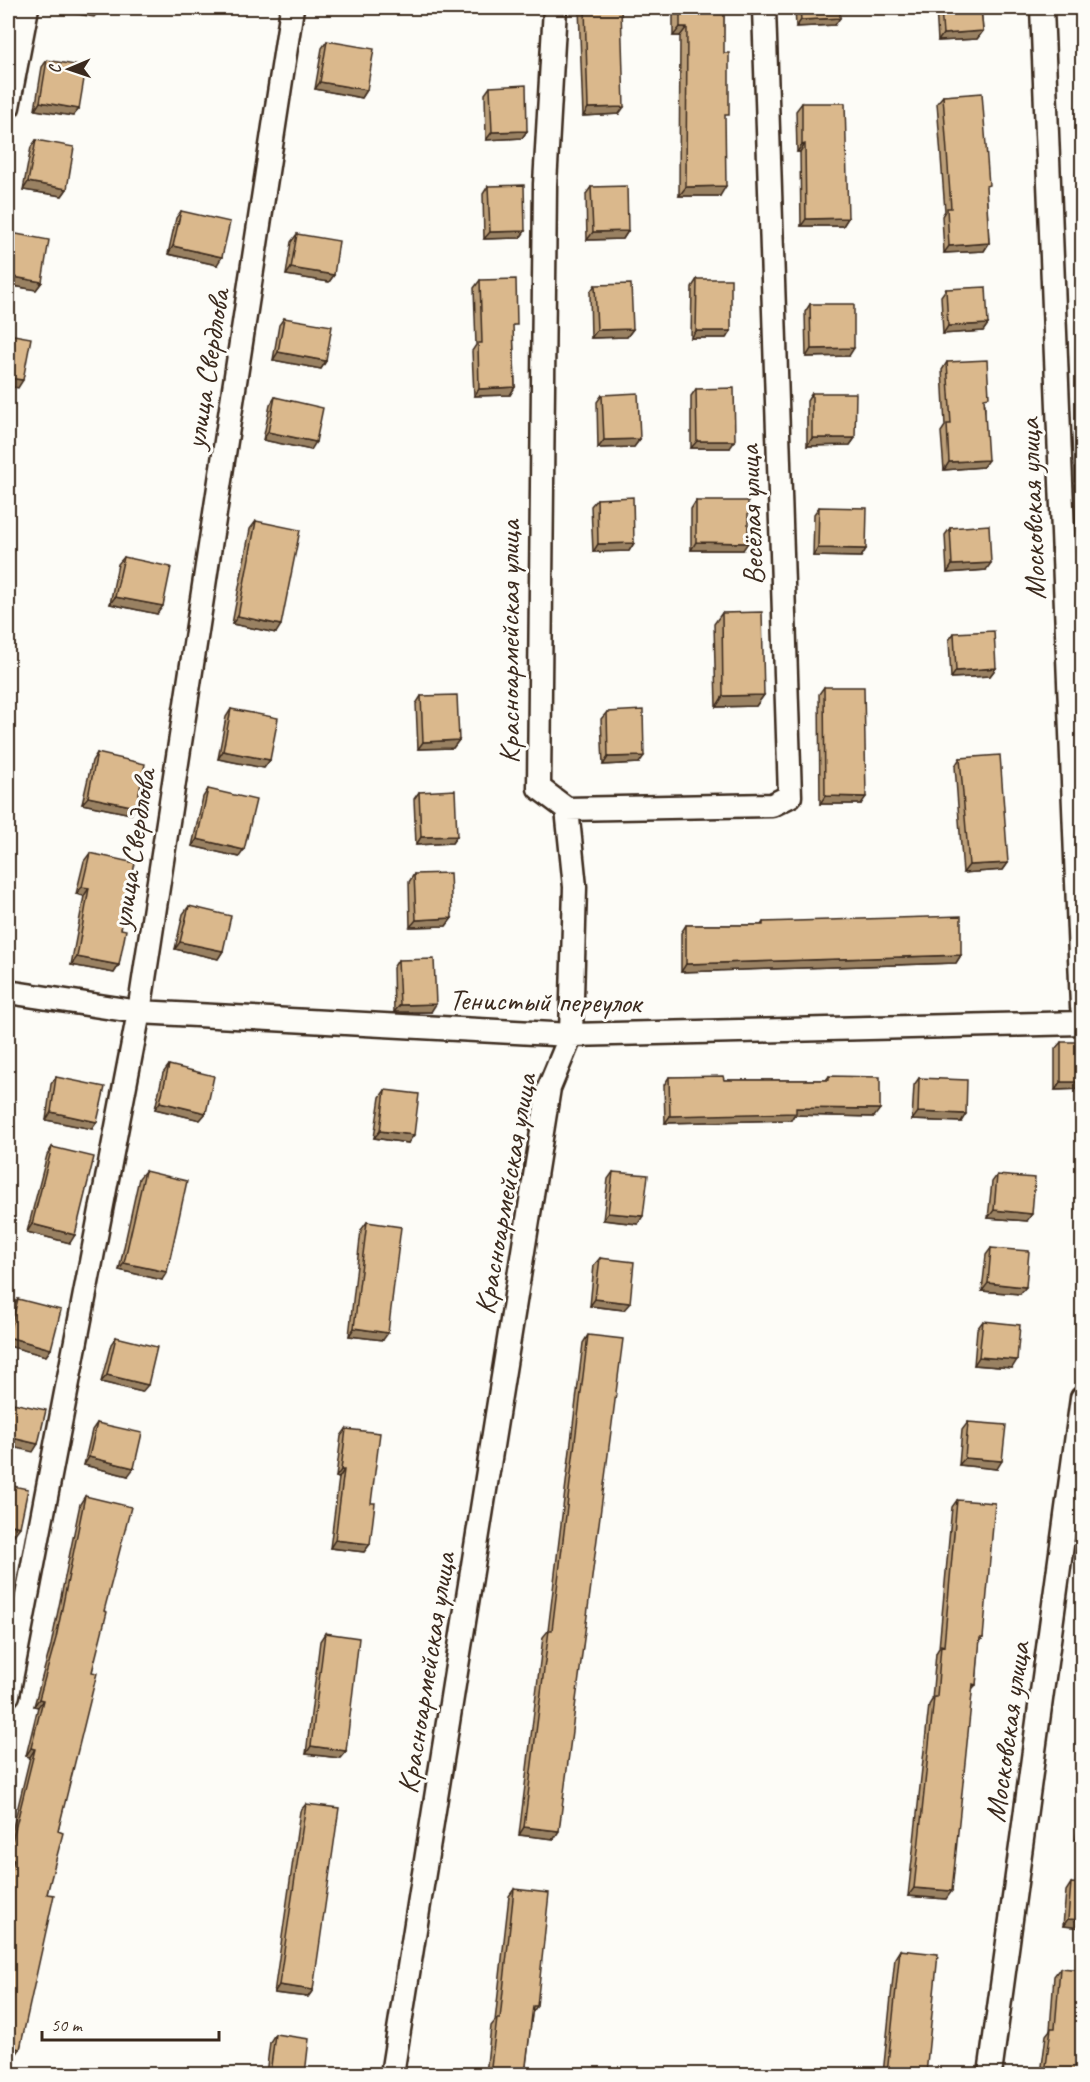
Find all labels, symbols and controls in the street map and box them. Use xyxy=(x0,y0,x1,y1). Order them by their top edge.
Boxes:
north arrow xyxy=(39,39,99,99)
text: С xyxy=(45,63,65,74)
street label: улица Свердлова xyxy=(175,284,239,453)
street label: Московская улица xyxy=(1010,416,1054,600)
street label: Весёлая улица xyxy=(729,442,772,586)
street label: Красноармейская улица xyxy=(490,518,528,764)
street label: улица Свердлова xyxy=(101,764,165,933)
street label: Тенистый переулок xyxy=(449,980,644,1022)
street label: Красноармейская улица xyxy=(465,1069,545,1317)
street label: Красноармейская улица xyxy=(388,1548,464,1796)
street label: Московская улица xyxy=(976,1638,1039,1825)
scale bar xyxy=(42,2004,219,2042)
text: 50 m xyxy=(51,2014,84,2036)

